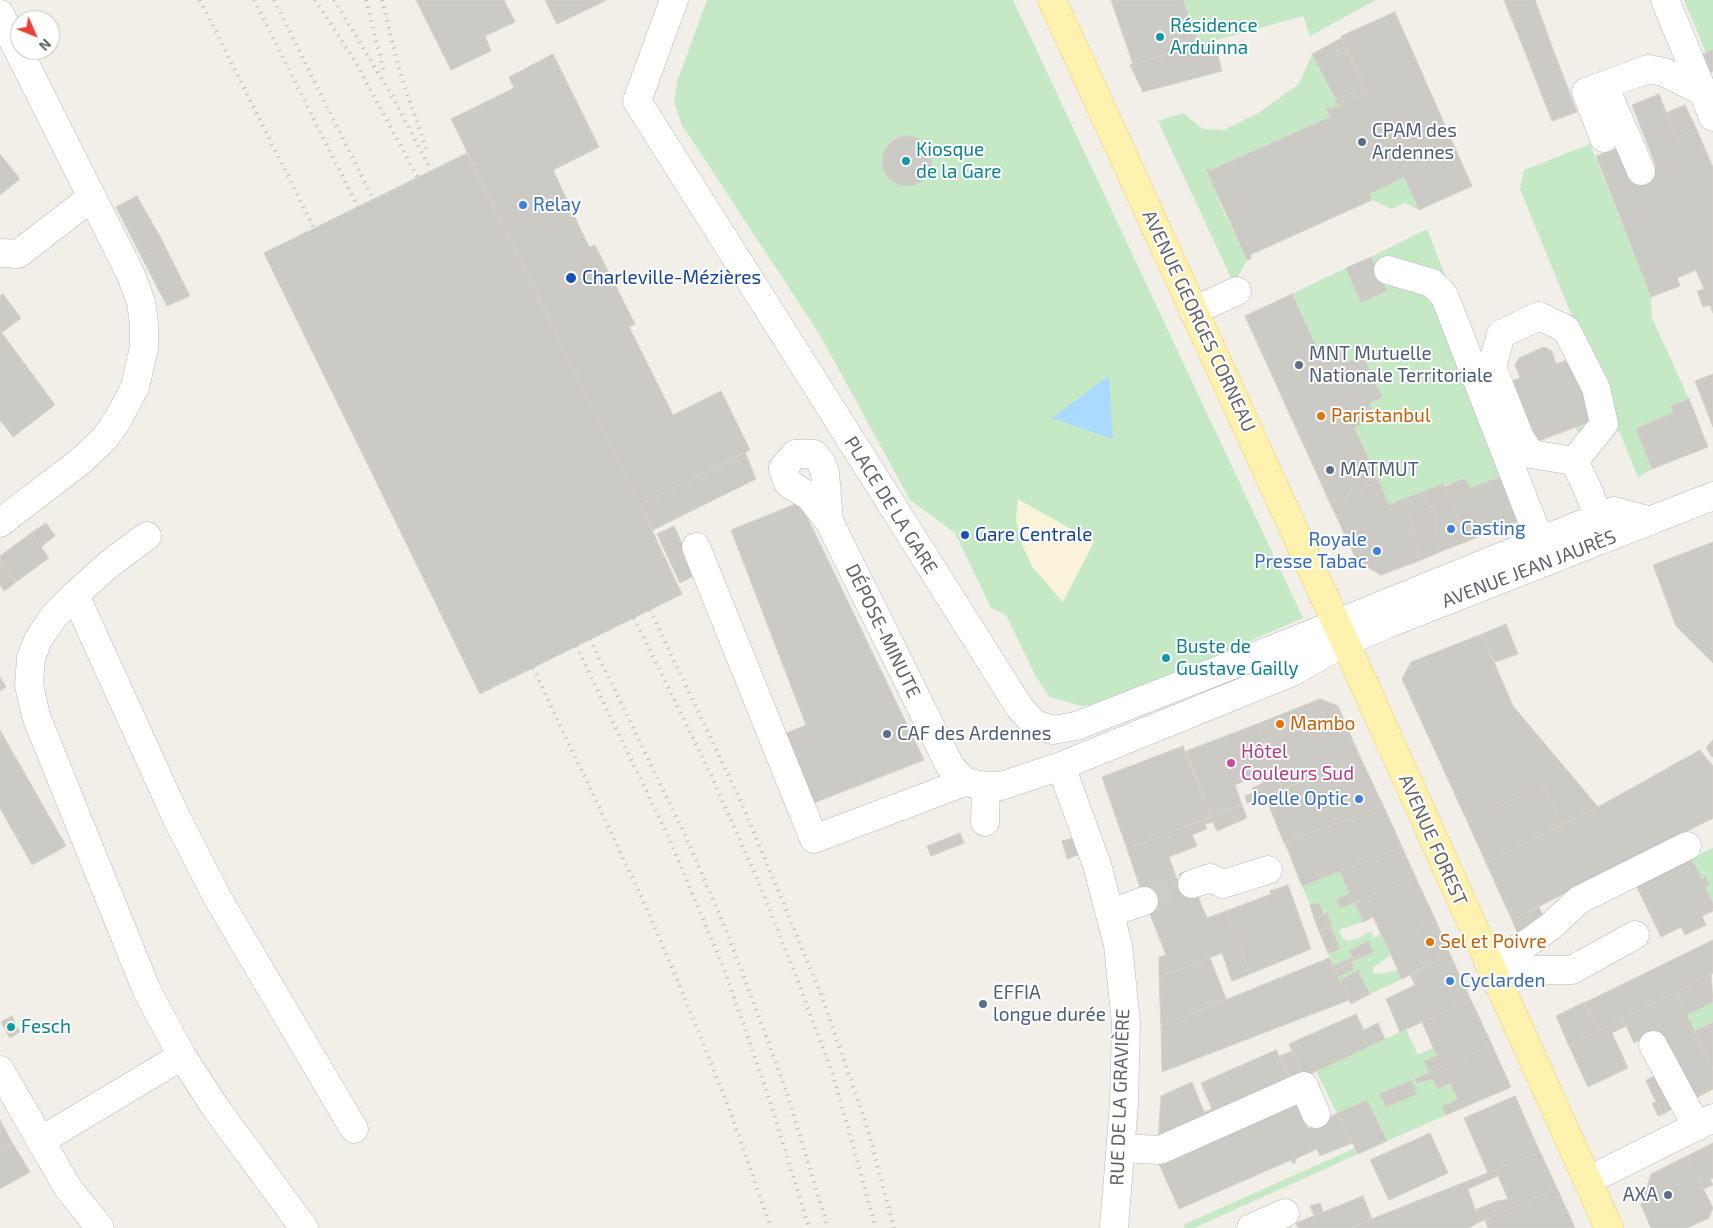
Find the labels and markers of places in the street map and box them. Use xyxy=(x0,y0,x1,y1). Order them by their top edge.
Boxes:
place label: Résidence Arduinna xyxy=(1170,15,1258,59)
marker: Résidence Arduinna xyxy=(1154,31,1166,43)
place label: CPAM des Ardennes xyxy=(1372,120,1457,164)
marker: CPAM des Ardennes xyxy=(1356,136,1368,148)
place label: Kiosque de la Gare xyxy=(916,139,1002,183)
marker: Kiosque de la Gare xyxy=(900,155,912,167)
place label: Relay xyxy=(533,194,581,216)
marker: Relay xyxy=(517,199,529,211)
place label: Charleville-Mézières xyxy=(582,267,761,289)
marker: Charleville-Mézières xyxy=(564,271,578,285)
place label: MNT Mutuelle Nationale Territoriale xyxy=(1309,343,1493,387)
marker: MNT Mutuelle Nationale Territoriale xyxy=(1293,359,1305,371)
place label: Paristanbul xyxy=(1331,405,1431,427)
marker: Paristanbul xyxy=(1315,410,1327,422)
place label: MATMUT xyxy=(1340,459,1419,481)
marker: MATMUT xyxy=(1324,464,1336,476)
place label: Casting xyxy=(1461,518,1526,540)
marker: Casting xyxy=(1445,523,1457,535)
place label: Gare Centrale xyxy=(975,524,1092,546)
marker: Gare Centrale xyxy=(959,529,971,541)
place label: Royale Presse Tabac xyxy=(1254,529,1367,573)
marker: Royale Presse Tabac xyxy=(1371,545,1383,557)
place label: Buste de Gustave Gailly xyxy=(1176,636,1298,680)
marker: Buste de Gustave Gailly xyxy=(1160,652,1172,664)
place label: Mambo xyxy=(1290,713,1355,735)
marker: Mambo xyxy=(1274,718,1286,730)
place label: CAF des Ardennes xyxy=(897,723,1051,745)
marker: CAF des Ardennes xyxy=(881,728,893,740)
place label: Hôtel Couleurs Sud xyxy=(1241,741,1354,785)
marker: Hôtel Couleurs Sud xyxy=(1225,757,1237,769)
place label: Joelle Optic xyxy=(1251,788,1349,810)
marker: Joelle Optic xyxy=(1353,793,1365,805)
place label: Sel et Poivre xyxy=(1440,931,1547,953)
marker: Sel et Poivre xyxy=(1424,936,1436,948)
place label: Cyclarden xyxy=(1460,970,1546,992)
marker: Cyclarden xyxy=(1444,975,1456,987)
place label: EFFIA longue durée xyxy=(993,982,1106,1026)
marker: EFFIA longue durée xyxy=(977,998,989,1010)
place label: Fesch xyxy=(21,1016,71,1038)
marker: Fesch xyxy=(5,1021,17,1033)
place label: AXA xyxy=(1623,1184,1658,1206)
marker: AXA xyxy=(1662,1189,1674,1201)

